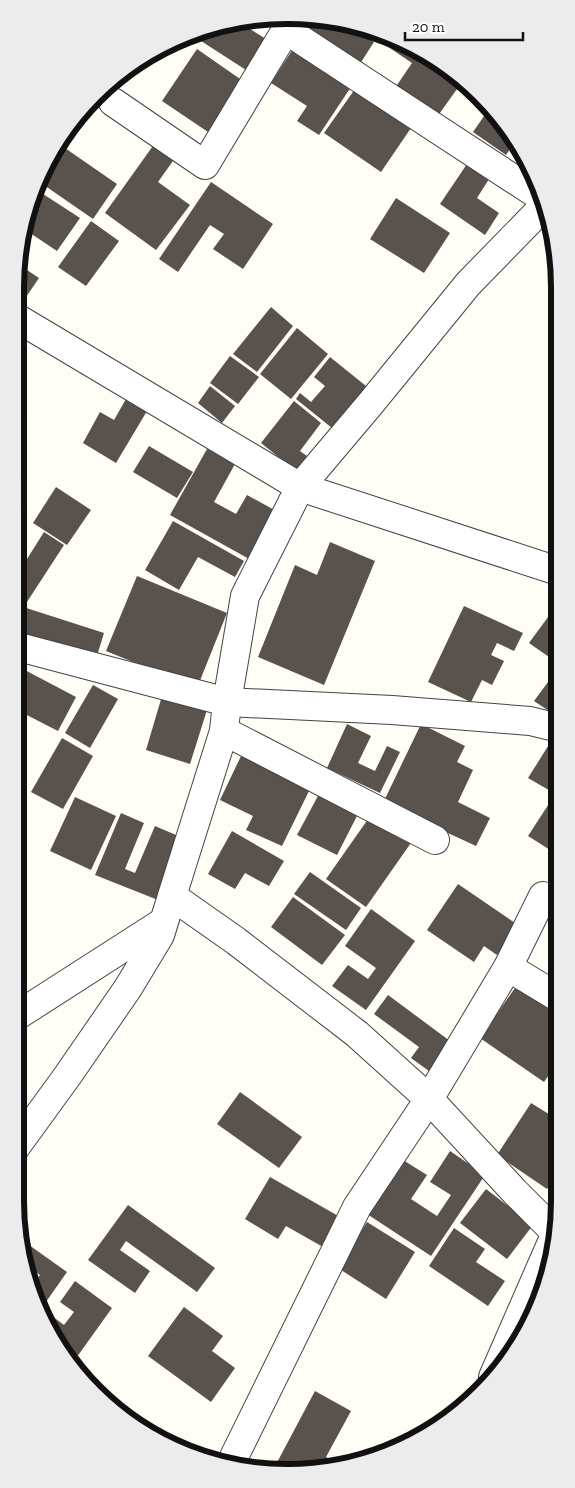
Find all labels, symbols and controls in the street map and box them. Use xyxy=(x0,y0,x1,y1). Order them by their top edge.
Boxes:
scale bar xyxy=(405,10,522,42)
text: 20 m xyxy=(412,18,445,36)

